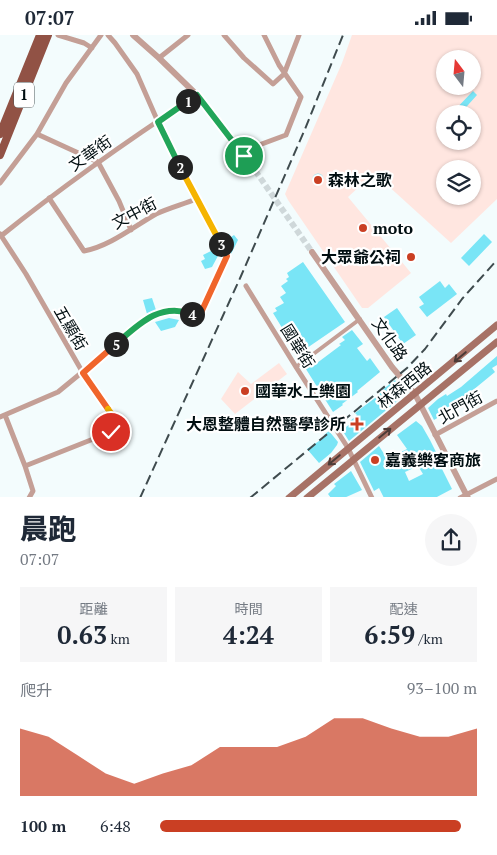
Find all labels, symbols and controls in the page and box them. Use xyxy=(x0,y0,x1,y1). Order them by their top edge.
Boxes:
text: 07:07 xyxy=(25,5,74,30)
north arrow xyxy=(436,50,481,95)
map controls xyxy=(436,50,481,205)
road number: 1 xyxy=(14,83,34,107)
pin: 1 xyxy=(176,89,200,113)
text: 1 xyxy=(185,92,192,111)
button: locate xyxy=(436,105,481,150)
street label: 文華街 xyxy=(64,130,116,176)
pin xyxy=(223,135,265,177)
icon: arrive xyxy=(230,142,258,170)
pin: 2 xyxy=(168,155,192,179)
text: 2 xyxy=(177,158,184,177)
button: layers xyxy=(436,160,481,205)
place label: 森林之歌 xyxy=(328,169,392,191)
marker: 森林之歌 xyxy=(312,174,324,186)
street label: 文中街 xyxy=(108,192,160,234)
place label: moto xyxy=(373,217,414,239)
marker: moto xyxy=(357,222,369,234)
pin: 3 xyxy=(208,231,234,257)
text: 3 xyxy=(218,235,225,254)
place label: 大眾爺公祠 xyxy=(321,246,401,268)
marker: 大眾爺公祠 xyxy=(405,251,417,263)
pin: 4 xyxy=(180,301,204,327)
street label: 五顯街 xyxy=(49,302,93,354)
text: 4 xyxy=(189,305,196,324)
street label: 文化路 xyxy=(367,313,413,365)
street label: 國華街 xyxy=(276,320,320,372)
pin: 5 xyxy=(104,331,128,357)
text: 5 xyxy=(113,335,120,354)
one-way arrow xyxy=(453,351,466,362)
street label: 林森西路 xyxy=(372,356,436,414)
place label: 國華水上樂園 xyxy=(255,380,351,402)
marker: 國華水上樂園 xyxy=(239,385,251,397)
street label: 北門街 xyxy=(434,386,486,428)
pin xyxy=(90,411,132,453)
place label: 大恩整體自然醫學診所 xyxy=(186,413,346,435)
marker: 大恩整體自然醫學診所 xyxy=(350,417,364,431)
icon: check xyxy=(97,418,125,446)
one-way arrow xyxy=(378,428,391,439)
place label: 嘉義樂客商旅 xyxy=(385,449,481,471)
one-way arrow xyxy=(328,454,341,465)
marker: 嘉義樂客商旅 xyxy=(369,454,381,466)
text: 晨跑 xyxy=(20,510,76,547)
button: share xyxy=(425,514,477,566)
text: 07:07 xyxy=(20,548,59,570)
text: 距離 xyxy=(80,599,108,618)
text: 時間 xyxy=(235,599,263,618)
text: 配速 xyxy=(390,599,418,618)
text: 0.63 xyxy=(57,618,107,651)
text: 4:24 xyxy=(223,618,274,651)
text: 6:59 xyxy=(364,618,415,651)
text: km xyxy=(107,629,130,648)
text: /km xyxy=(415,629,443,648)
text: 93–100 m xyxy=(407,677,477,699)
text: 爬升 xyxy=(20,679,52,701)
text: 100 m xyxy=(20,815,66,837)
text: 6:48 xyxy=(100,815,131,837)

